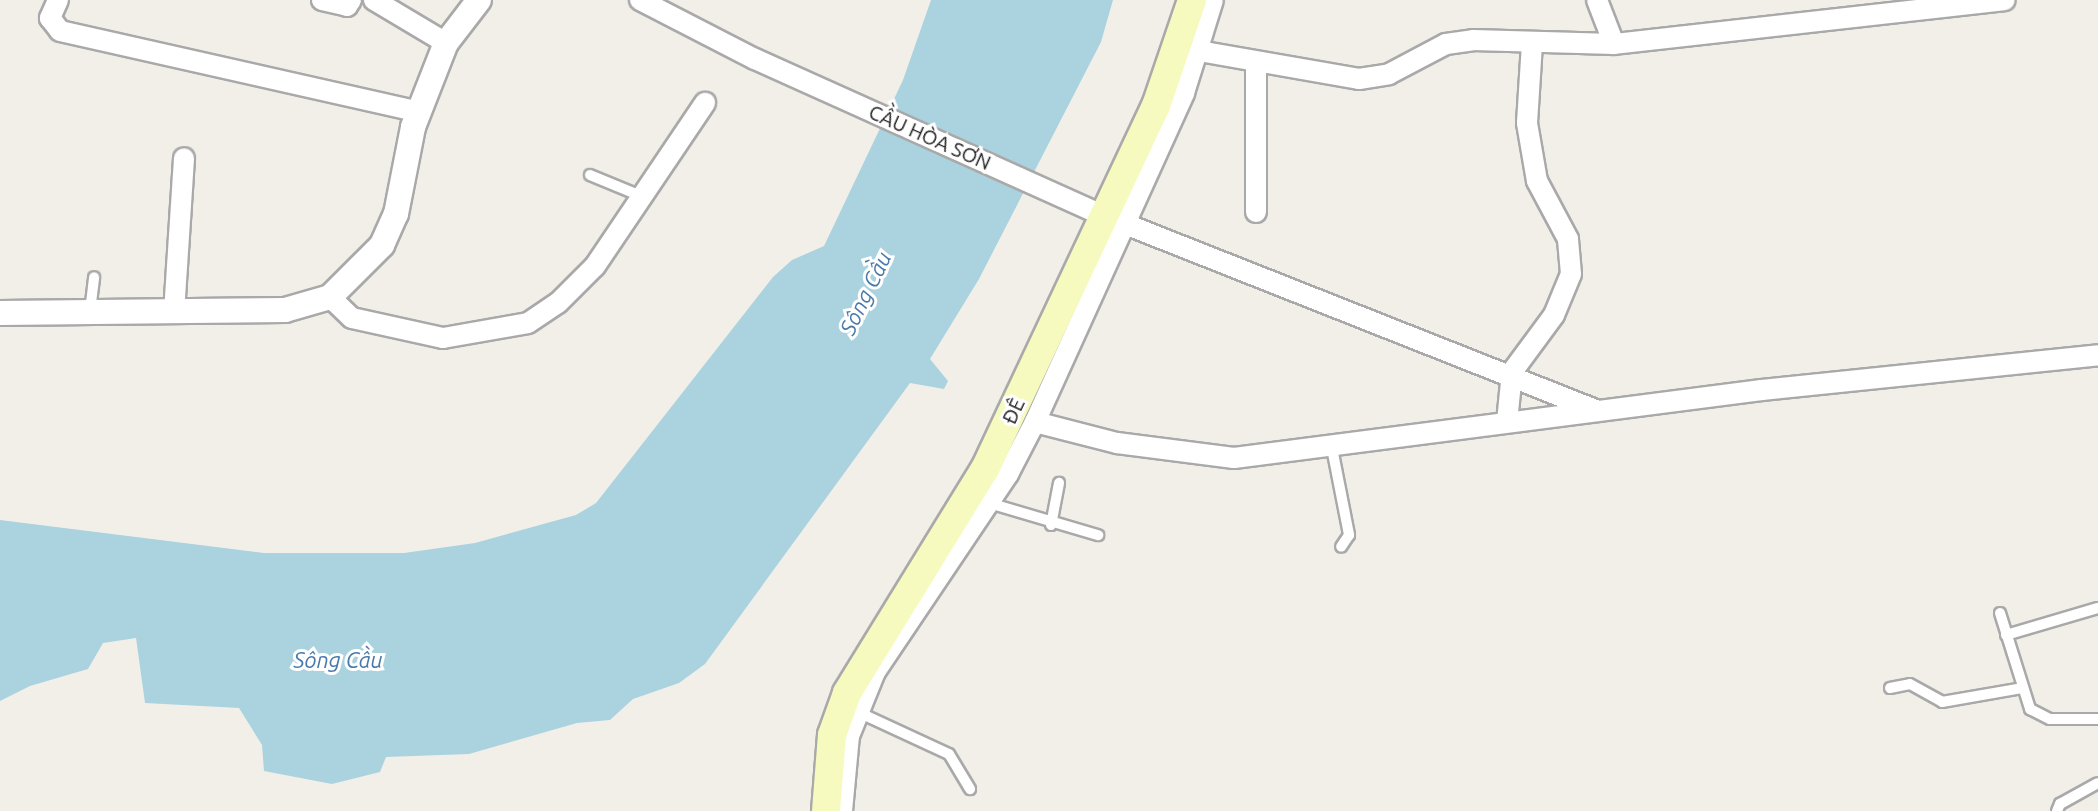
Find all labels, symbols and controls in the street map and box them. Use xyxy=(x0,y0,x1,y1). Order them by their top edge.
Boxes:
street label: CẦU HÒA SƠN xyxy=(865,99,995,175)
water label: Sông Cầu xyxy=(834,247,896,339)
street label: ĐÊ xyxy=(997,394,1029,428)
water label: Sông Cầu xyxy=(293,647,383,673)

